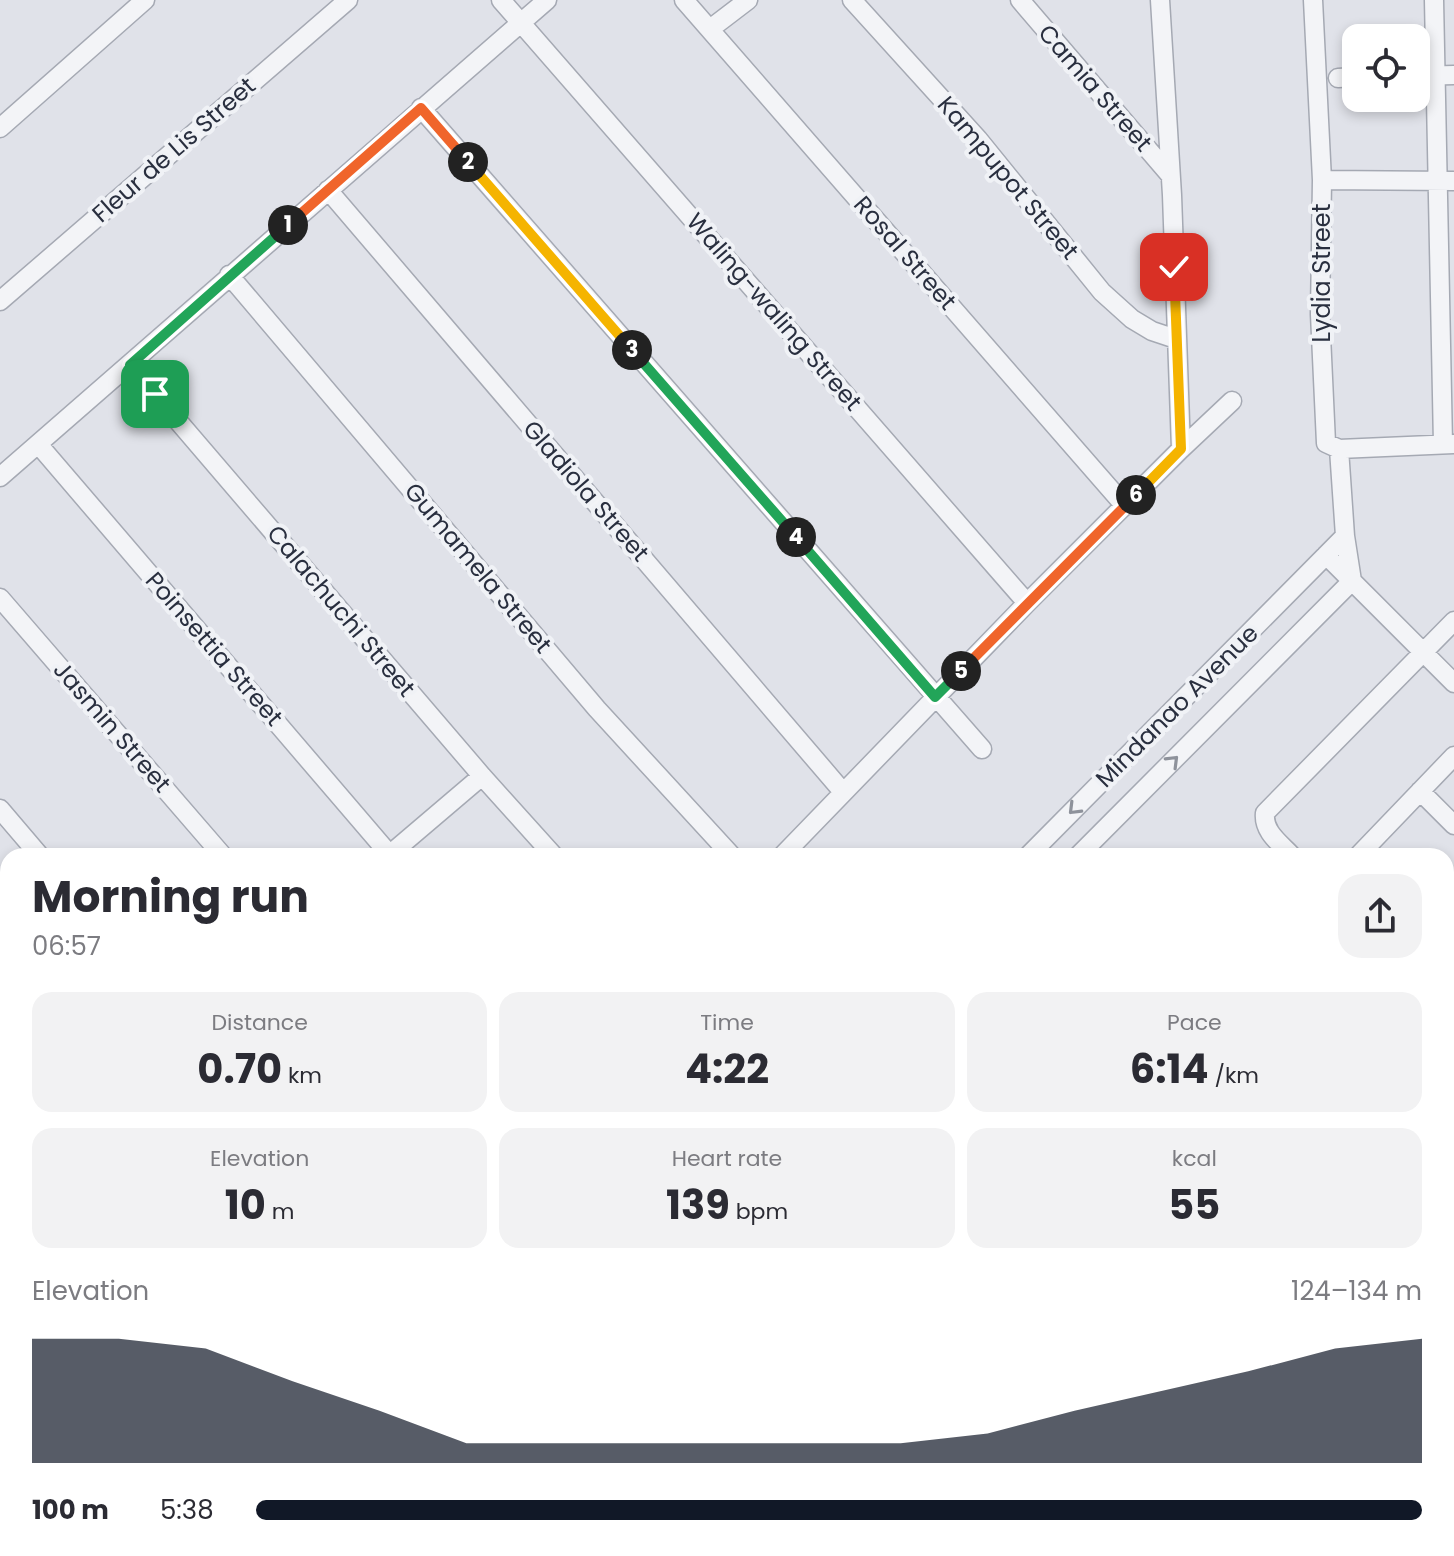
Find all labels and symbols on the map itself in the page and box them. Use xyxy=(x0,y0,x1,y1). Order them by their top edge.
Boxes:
street label: Camia Street xyxy=(1031,17,1160,158)
street label: Fleur de Lis Street xyxy=(85,69,262,230)
street label: Kampupot Street xyxy=(930,89,1087,266)
pin: 2 xyxy=(448,142,488,182)
street label: Rosal Street xyxy=(847,189,964,317)
street label: Lydia Street xyxy=(1305,204,1338,342)
pin: 1 xyxy=(268,205,308,245)
street label: Waling-waling Street xyxy=(679,206,870,418)
pin xyxy=(1140,233,1208,301)
pin: 3 xyxy=(612,330,652,370)
pin xyxy=(121,360,189,428)
street label: Gladiola Street xyxy=(516,413,657,568)
street label: Gumamela Street xyxy=(397,475,560,660)
pin: 6 xyxy=(1116,475,1156,515)
pin: 4 xyxy=(776,517,816,557)
street label: Calachuchi Street xyxy=(260,518,423,704)
street label: Poinsettia Street xyxy=(138,565,291,733)
street label: Mindanao Avenue xyxy=(1088,617,1265,794)
pin: 5 xyxy=(941,651,981,691)
street label: Jasmin Street xyxy=(46,654,179,799)
one-way arrow xyxy=(1163,756,1178,770)
one-way arrow xyxy=(1069,800,1084,815)

